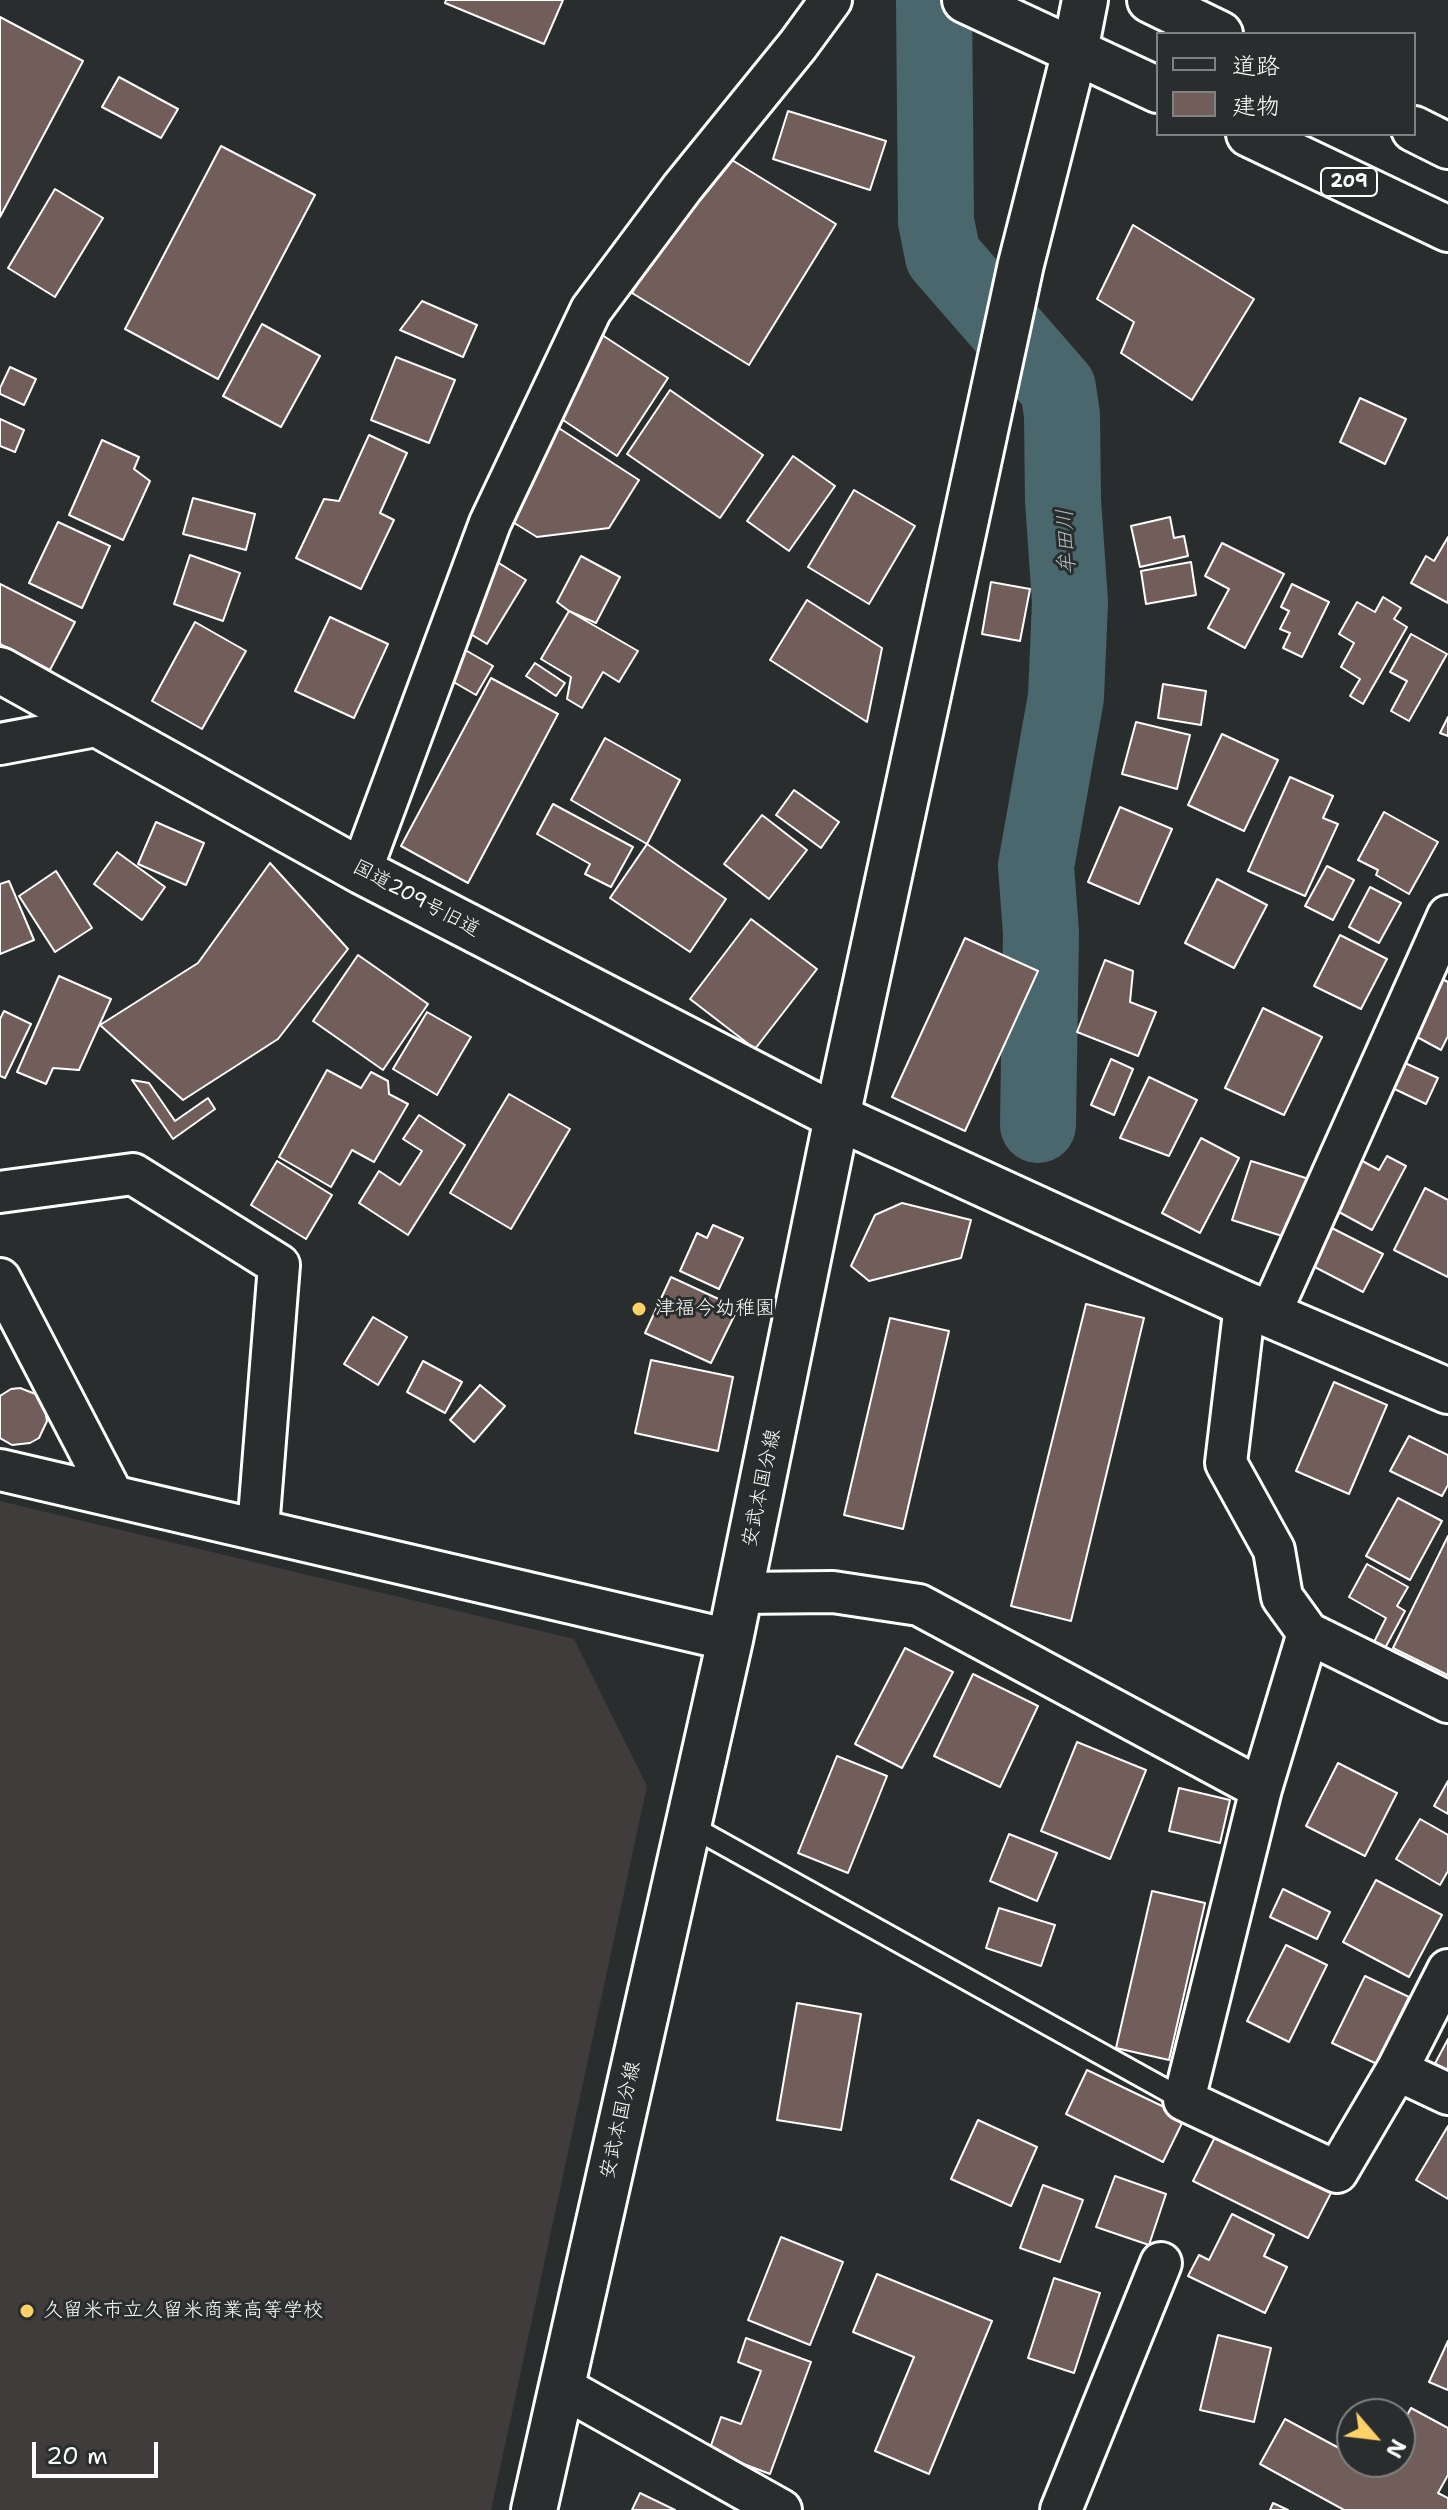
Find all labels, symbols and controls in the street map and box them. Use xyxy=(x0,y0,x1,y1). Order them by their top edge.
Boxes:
legend xyxy=(1156,32,1416,136)
text: 道路 xyxy=(1232,50,1280,82)
text: 建物 xyxy=(1232,90,1280,122)
road number: 209 xyxy=(1321,168,1377,196)
water label: 牟田川 xyxy=(1053,509,1081,575)
street label: 国道209号旧道 xyxy=(348,855,484,943)
place label: 津福今幼稚園 xyxy=(655,1297,775,1321)
marker: 津福今幼稚園 xyxy=(630,1300,648,1318)
street label: 安武本国分線 xyxy=(738,1427,786,1549)
street label: 安武本国分線 xyxy=(596,2059,646,2181)
place label: 久留米市立久留米商業高等学校 xyxy=(43,2299,323,2323)
marker: 久留米市立久留米商業高等学校 xyxy=(18,2302,36,2320)
north arrow xyxy=(1336,2398,1416,2478)
scale bar xyxy=(36,2426,162,2476)
text: N xyxy=(1379,2434,1413,2463)
text: 20 m xyxy=(46,2440,108,2472)

